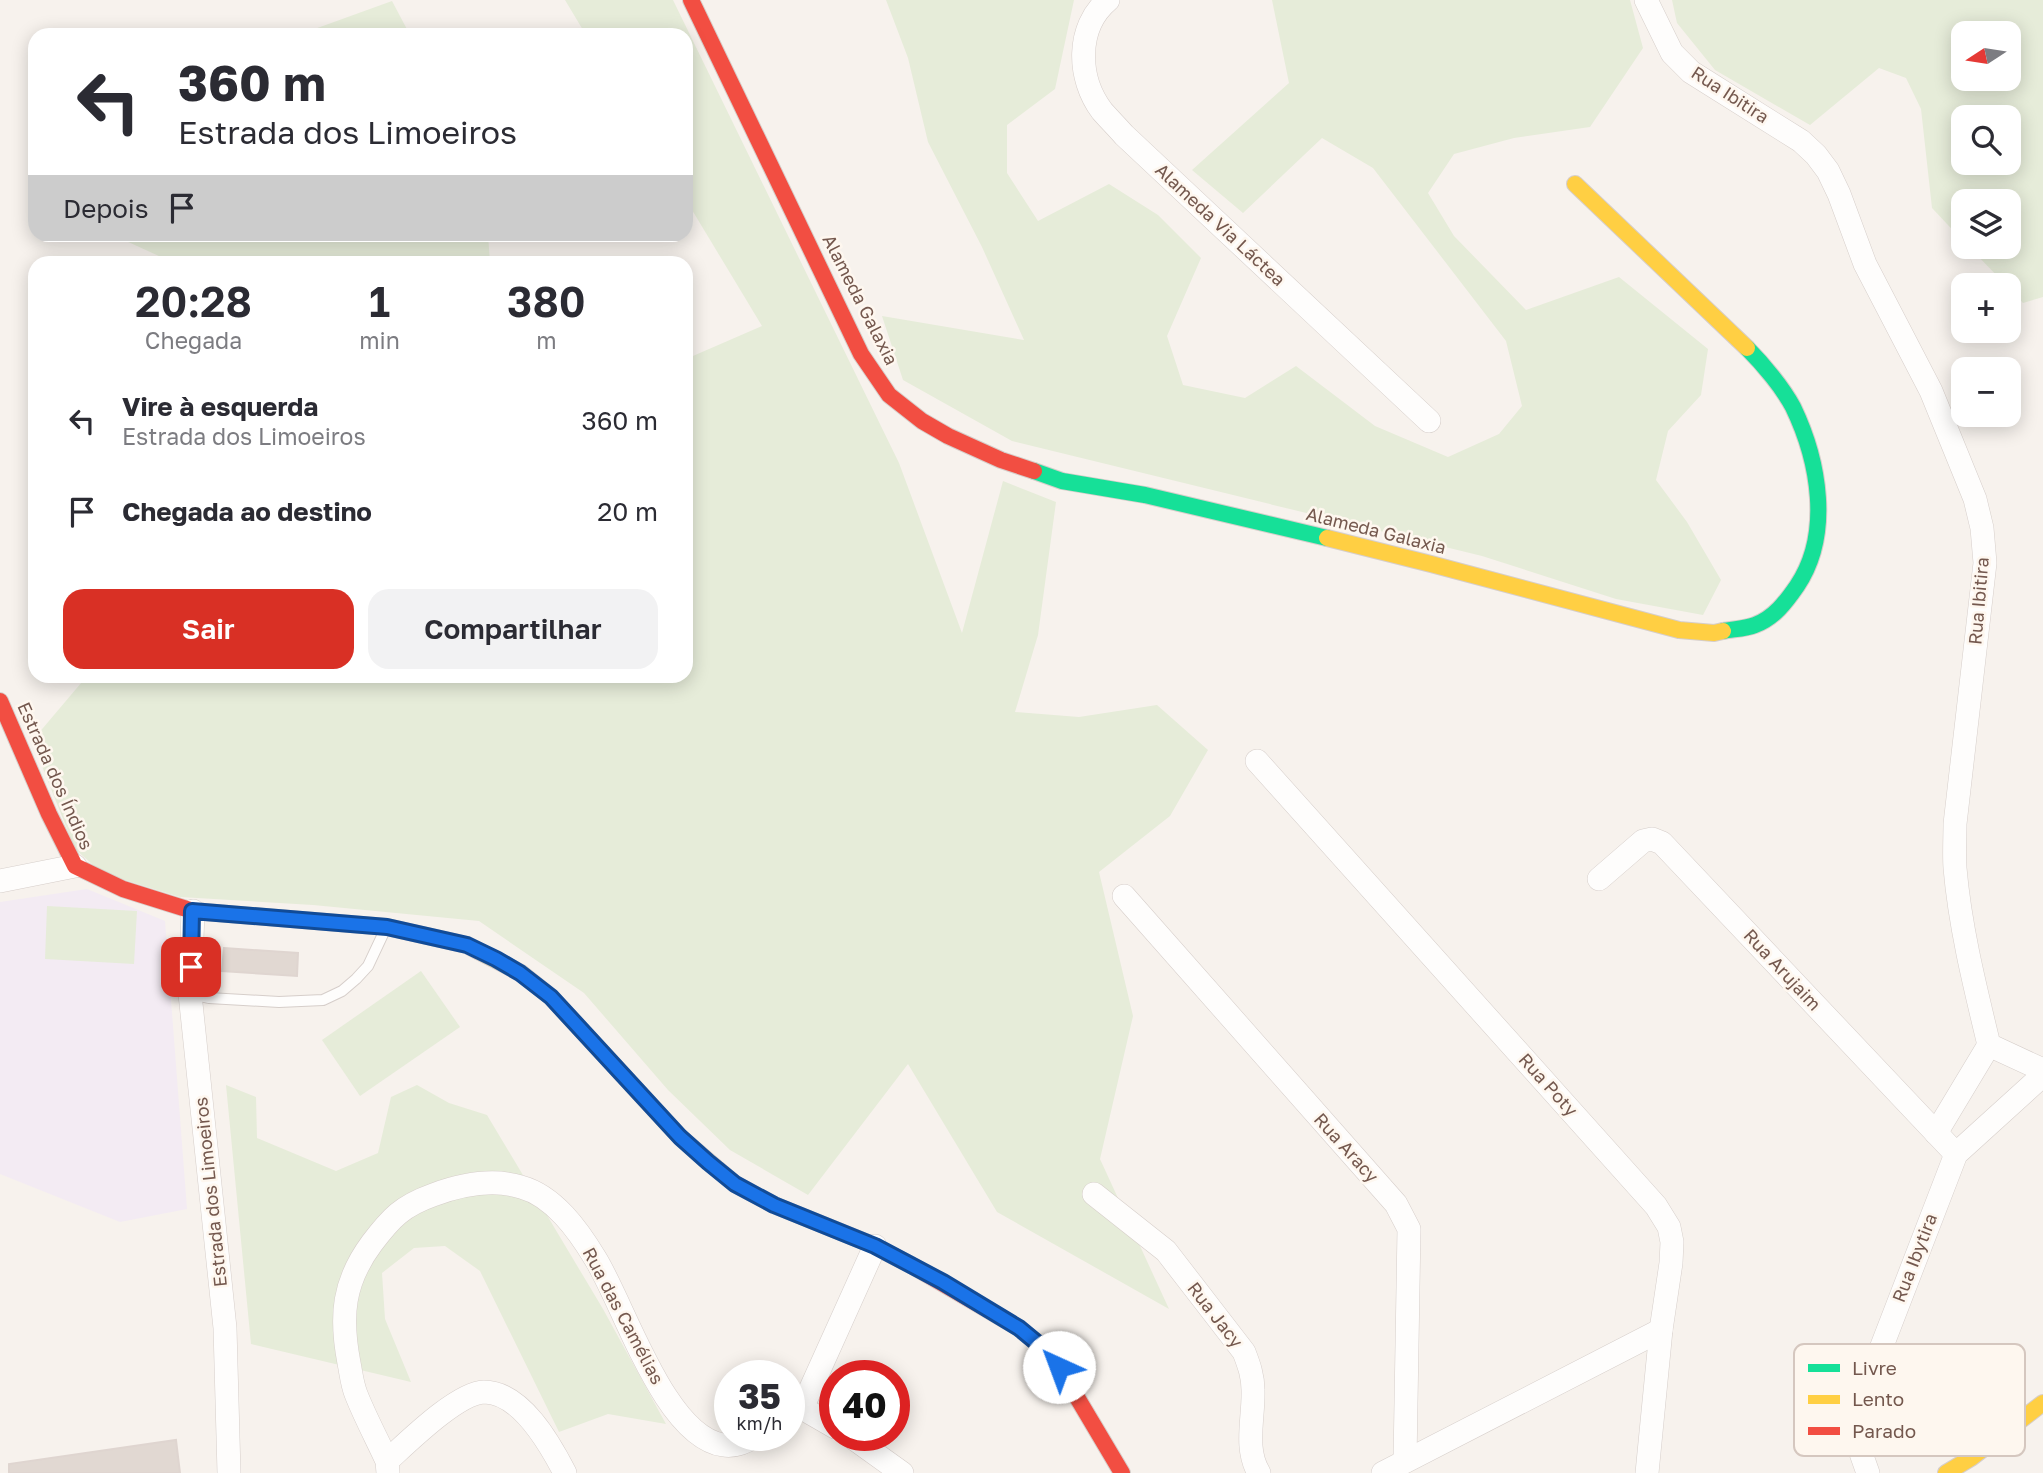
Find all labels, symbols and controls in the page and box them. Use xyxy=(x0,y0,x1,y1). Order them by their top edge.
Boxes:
north arrow xyxy=(1951,21,2021,91)
map controls xyxy=(1951,21,2021,427)
text: 360 m xyxy=(178,53,326,112)
icon: left xyxy=(63,56,154,147)
street label: Rua Ibitira xyxy=(1688,61,1773,127)
button: search xyxy=(1951,105,2021,175)
text: Estrada dos Limoeiros xyxy=(178,113,517,151)
street label: Alameda Via Láctea xyxy=(1151,158,1290,290)
icon: arrive xyxy=(163,189,201,227)
button: layers xyxy=(1951,189,2021,259)
text: Depois xyxy=(63,193,149,224)
street label: Alameda Galaxia xyxy=(819,231,903,368)
button: + xyxy=(1951,273,2021,343)
text: 20:28 xyxy=(135,276,252,326)
text: 1 xyxy=(369,276,390,326)
text: 380 xyxy=(507,276,586,326)
text: Chegada xyxy=(145,326,242,354)
text: min xyxy=(359,326,400,354)
text: m xyxy=(536,326,557,354)
button: − xyxy=(1951,357,2021,427)
text: Vire à esquerda xyxy=(122,391,318,422)
icon: left xyxy=(63,402,101,440)
text: 360 m xyxy=(581,405,658,436)
text: Estrada dos Limoeiros xyxy=(122,422,366,450)
icon: arrive xyxy=(63,493,101,531)
text: Chegada ao destino xyxy=(122,496,372,527)
text: 20 m xyxy=(597,496,658,527)
street label: Alameda Galaxia xyxy=(1304,502,1448,558)
street label: Rua Ibitira xyxy=(1963,556,1993,646)
button: Sair xyxy=(63,589,354,669)
button: Compartilhar xyxy=(368,589,658,669)
street label: Estrada dos Índios xyxy=(13,698,98,853)
street label: Rua Arujaim xyxy=(1740,924,1826,1015)
pin xyxy=(161,937,221,997)
icon: arrive xyxy=(172,948,210,986)
street label: Rua Poty xyxy=(1515,1048,1583,1120)
street label: Estrada dos Limoeiros xyxy=(189,1096,231,1288)
street label: Rua Aracy xyxy=(1310,1108,1384,1187)
street label: Rua Ibytira xyxy=(1887,1210,1941,1305)
street label: Rua das Camélias xyxy=(579,1243,669,1388)
street label: Rua Jacy xyxy=(1183,1277,1248,1352)
position arrow xyxy=(1022,1330,1096,1404)
legend xyxy=(1794,1344,2025,1456)
text: Livre xyxy=(1852,1356,1897,1379)
speed limit sign: 40 xyxy=(819,1360,910,1451)
text: 35 xyxy=(738,1375,781,1417)
text: Lento xyxy=(1852,1387,1904,1410)
text: km/h xyxy=(737,1412,782,1434)
text: Parado xyxy=(1852,1419,1916,1442)

